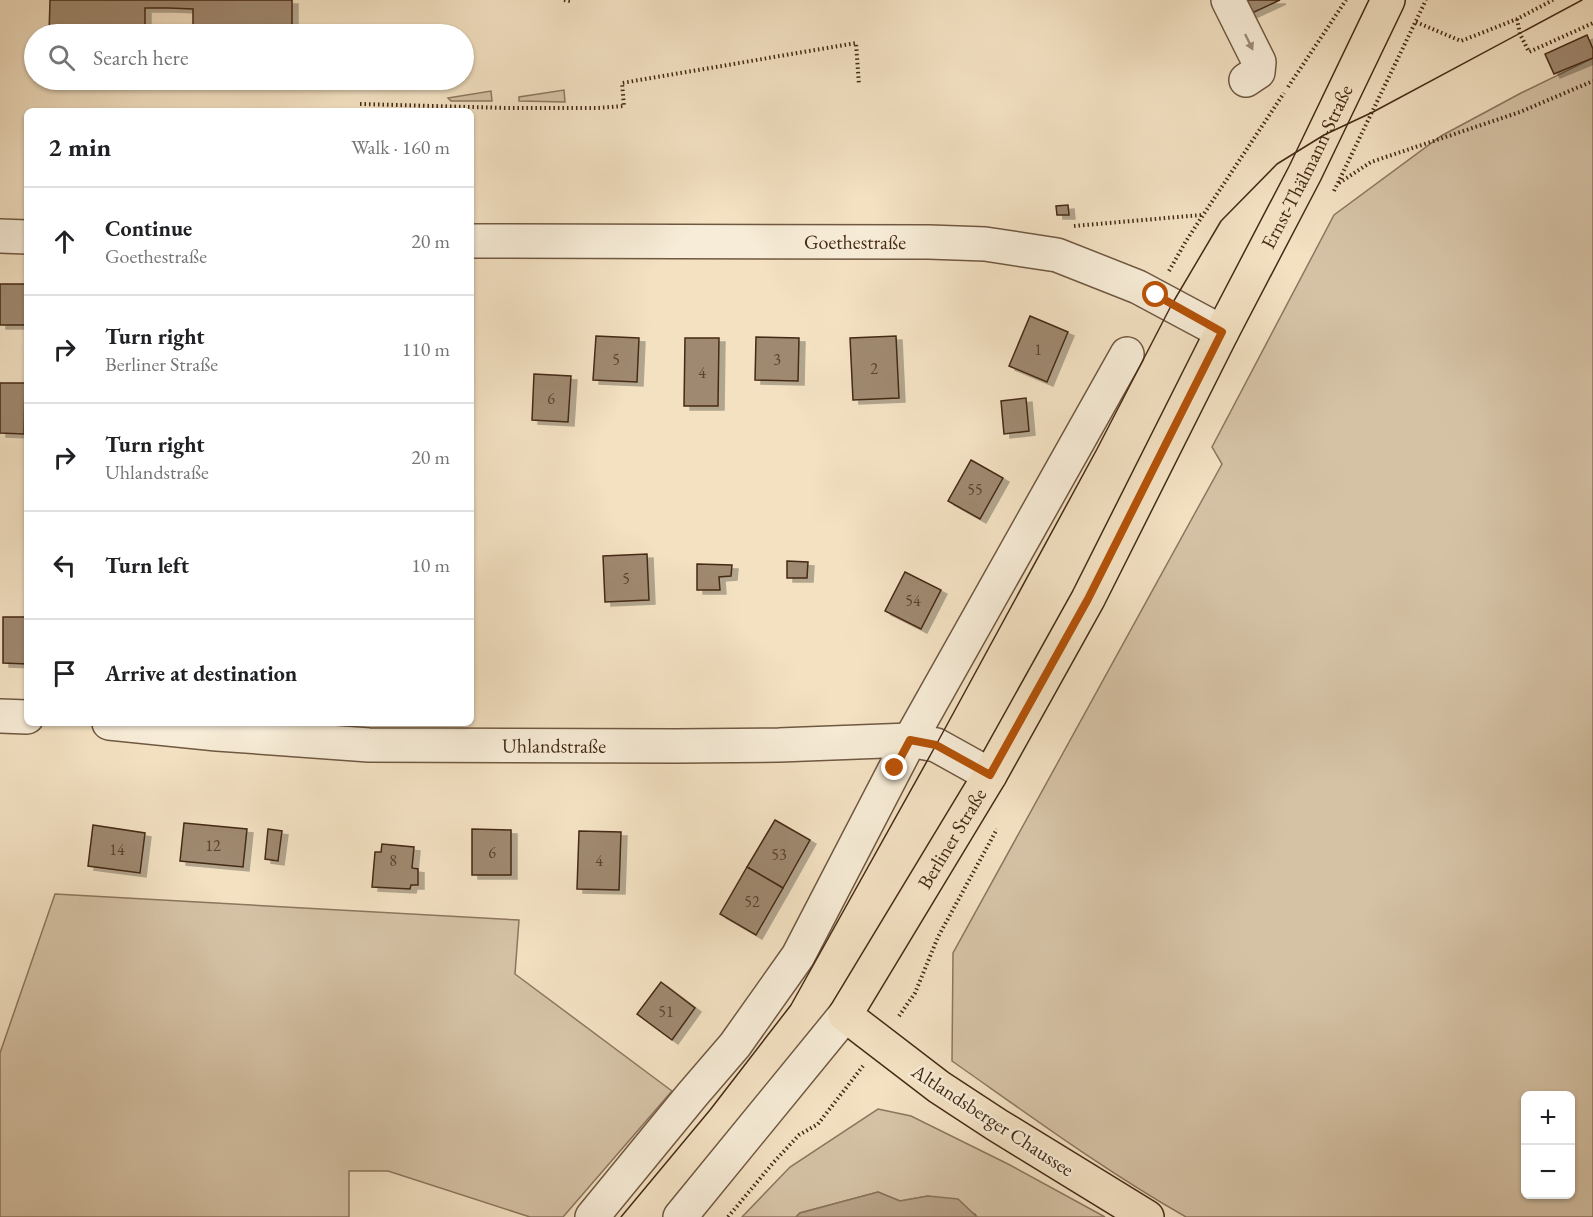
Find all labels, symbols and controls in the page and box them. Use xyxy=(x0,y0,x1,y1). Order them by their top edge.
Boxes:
search box xyxy=(24,24,474,90)
one-way arrow xyxy=(1244,33,1254,51)
icon: search xyxy=(45,41,78,74)
text: Search here xyxy=(93,43,188,72)
street label: Ernst-Thälmann-Straße xyxy=(1255,80,1359,253)
text: 2 min xyxy=(48,130,111,164)
text: Walk · 160 m xyxy=(351,134,450,160)
text: Continue xyxy=(105,214,192,243)
icon: ahead xyxy=(48,225,81,258)
text: 20 m xyxy=(411,228,450,254)
street label: Goethestraße xyxy=(804,229,906,255)
text: Goethestraße xyxy=(105,243,207,269)
route start xyxy=(1142,281,1168,307)
text: Turn right xyxy=(105,322,204,351)
icon: right xyxy=(48,333,81,366)
text: 110 m xyxy=(402,336,450,362)
house number: 1 xyxy=(1034,339,1042,360)
house number: 5 xyxy=(612,349,620,370)
house number: 3 xyxy=(773,349,781,370)
text: Berliner Straße xyxy=(105,351,218,377)
house number: 2 xyxy=(870,358,878,379)
house number: 4 xyxy=(698,362,706,383)
house number: 6 xyxy=(547,388,555,409)
text: Turn right xyxy=(105,430,204,459)
icon: right xyxy=(48,441,81,474)
text: 20 m xyxy=(411,444,450,470)
text: Uhlandstraße xyxy=(105,459,209,485)
house number: 55 xyxy=(967,479,983,500)
icon: left xyxy=(48,549,81,582)
text: Turn left xyxy=(105,551,189,580)
text: 10 m xyxy=(411,552,450,578)
house number: 5 xyxy=(622,568,630,589)
house number: 54 xyxy=(905,590,921,611)
icon: arrive xyxy=(48,657,81,690)
text: Arrive at destination xyxy=(105,659,297,688)
street label: Uhlandstraße xyxy=(502,732,606,759)
route end xyxy=(881,754,907,780)
street label: Berliner Straße xyxy=(911,783,992,894)
house number: 12 xyxy=(205,835,221,856)
house number: 14 xyxy=(109,839,125,860)
house number: 6 xyxy=(488,842,496,863)
house number: 53 xyxy=(771,844,787,865)
house number: 8 xyxy=(389,850,397,871)
house number: 4 xyxy=(595,850,603,871)
house number: 52 xyxy=(744,891,760,912)
house number: 51 xyxy=(658,1001,674,1022)
street label: Altlandsberger Chaussee xyxy=(906,1057,1079,1182)
map controls xyxy=(1521,1091,1575,1199)
button: + xyxy=(1521,1091,1575,1145)
button: − xyxy=(1521,1145,1575,1199)

